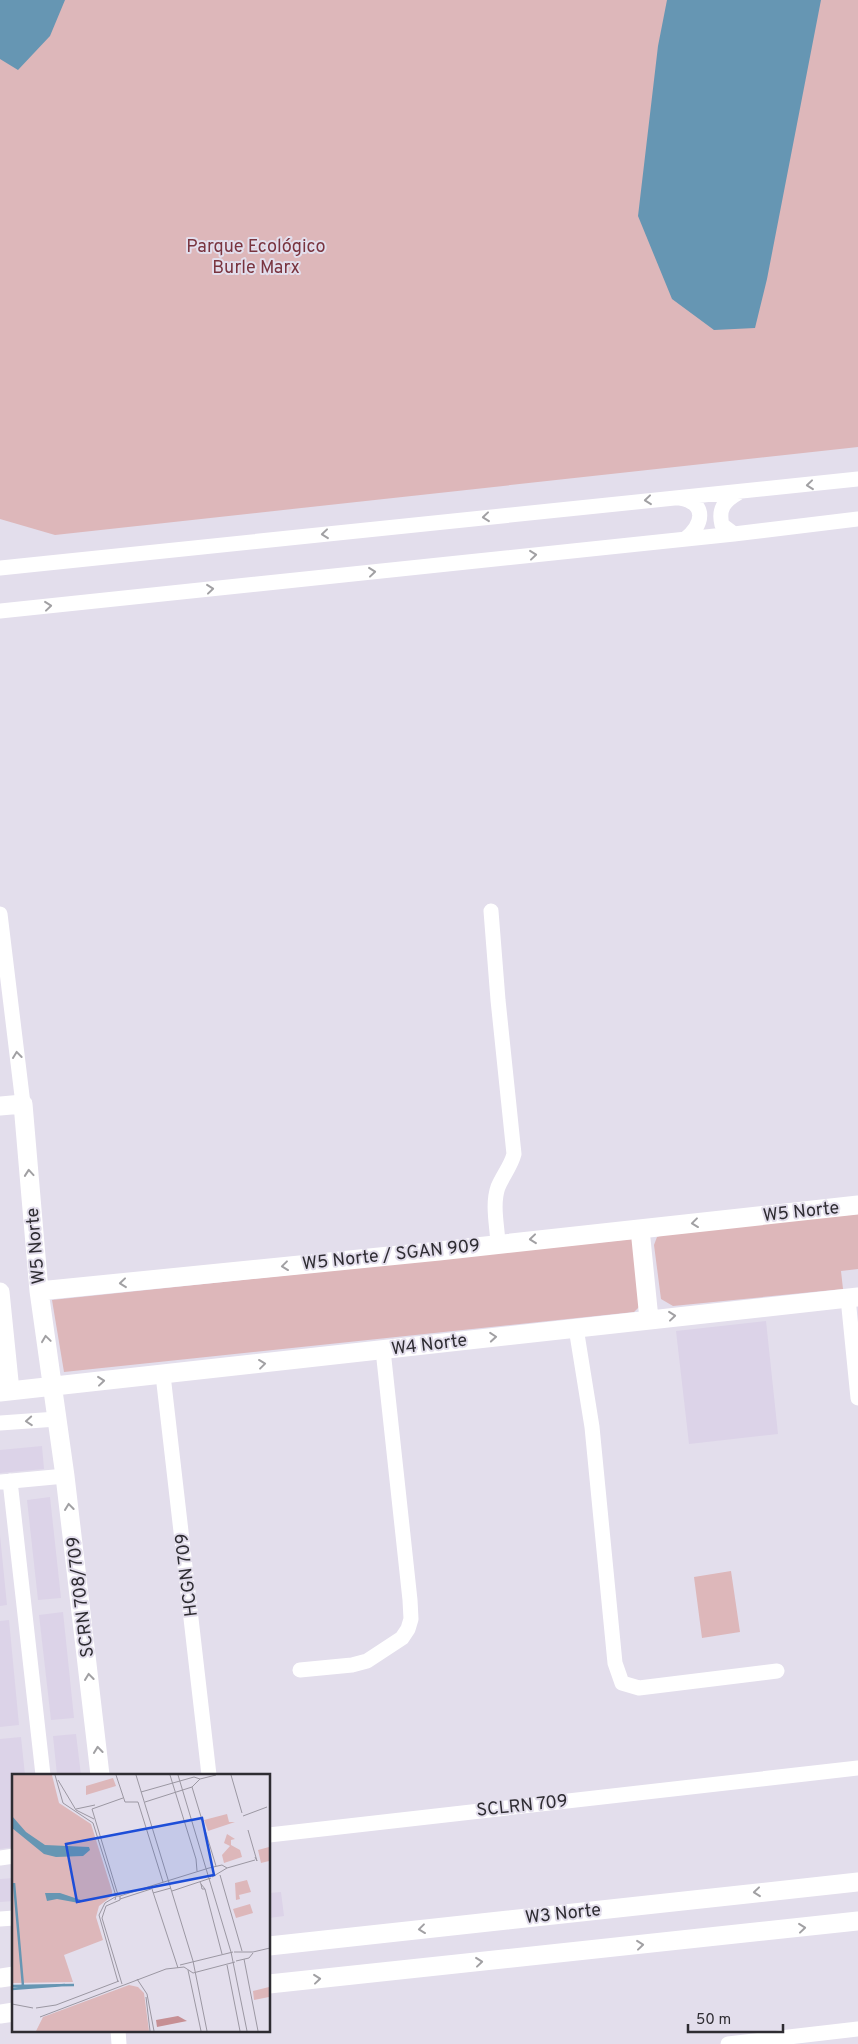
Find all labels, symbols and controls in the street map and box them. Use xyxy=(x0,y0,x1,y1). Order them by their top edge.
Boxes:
park label: Parque Ecológico Burle Marx xyxy=(186,236,326,280)
one-way arrow xyxy=(805,479,813,490)
one-way arrow xyxy=(644,495,652,506)
one-way arrow xyxy=(482,511,490,522)
one-way arrow xyxy=(320,528,328,539)
one-way arrow xyxy=(530,550,538,561)
one-way arrow xyxy=(368,566,376,577)
one-way arrow xyxy=(206,584,214,595)
one-way arrow xyxy=(45,601,53,612)
one-way arrow xyxy=(12,1051,23,1059)
one-way arrow xyxy=(23,1168,34,1176)
street label: W5 Norte xyxy=(762,1197,840,1228)
street label: W5 Norte xyxy=(22,1207,51,1285)
one-way arrow xyxy=(691,1217,699,1228)
one-way arrow xyxy=(529,1233,537,1244)
street label: W5 Norte / SGAN 909 xyxy=(301,1235,481,1276)
one-way arrow xyxy=(280,1260,288,1271)
one-way arrow xyxy=(119,1277,127,1288)
one-way arrow xyxy=(668,1311,676,1322)
street label: W4 Norte xyxy=(390,1329,468,1362)
one-way arrow xyxy=(490,1332,498,1343)
one-way arrow xyxy=(41,1335,52,1343)
one-way arrow xyxy=(259,1359,267,1370)
one-way arrow xyxy=(97,1376,105,1387)
one-way arrow xyxy=(24,1415,32,1426)
one-way arrow xyxy=(64,1503,75,1511)
street label: HCGN 709 xyxy=(171,1532,204,1618)
street label: SCRN 708/709 xyxy=(63,1535,100,1659)
one-way arrow xyxy=(84,1672,95,1680)
one-way arrow xyxy=(93,1746,104,1754)
inset map xyxy=(12,1774,270,2032)
street label: SCLRN 709 xyxy=(475,1790,569,1823)
one-way arrow xyxy=(753,1886,761,1897)
street label: W3 Norte xyxy=(524,1899,602,1930)
one-way arrow xyxy=(798,1922,806,1933)
one-way arrow xyxy=(417,1923,425,1934)
one-way arrow xyxy=(637,1940,645,1951)
one-way arrow xyxy=(475,1957,483,1968)
one-way arrow xyxy=(314,1973,322,1984)
scale bar xyxy=(688,2002,783,2034)
text: 50 m xyxy=(696,2011,731,2030)

